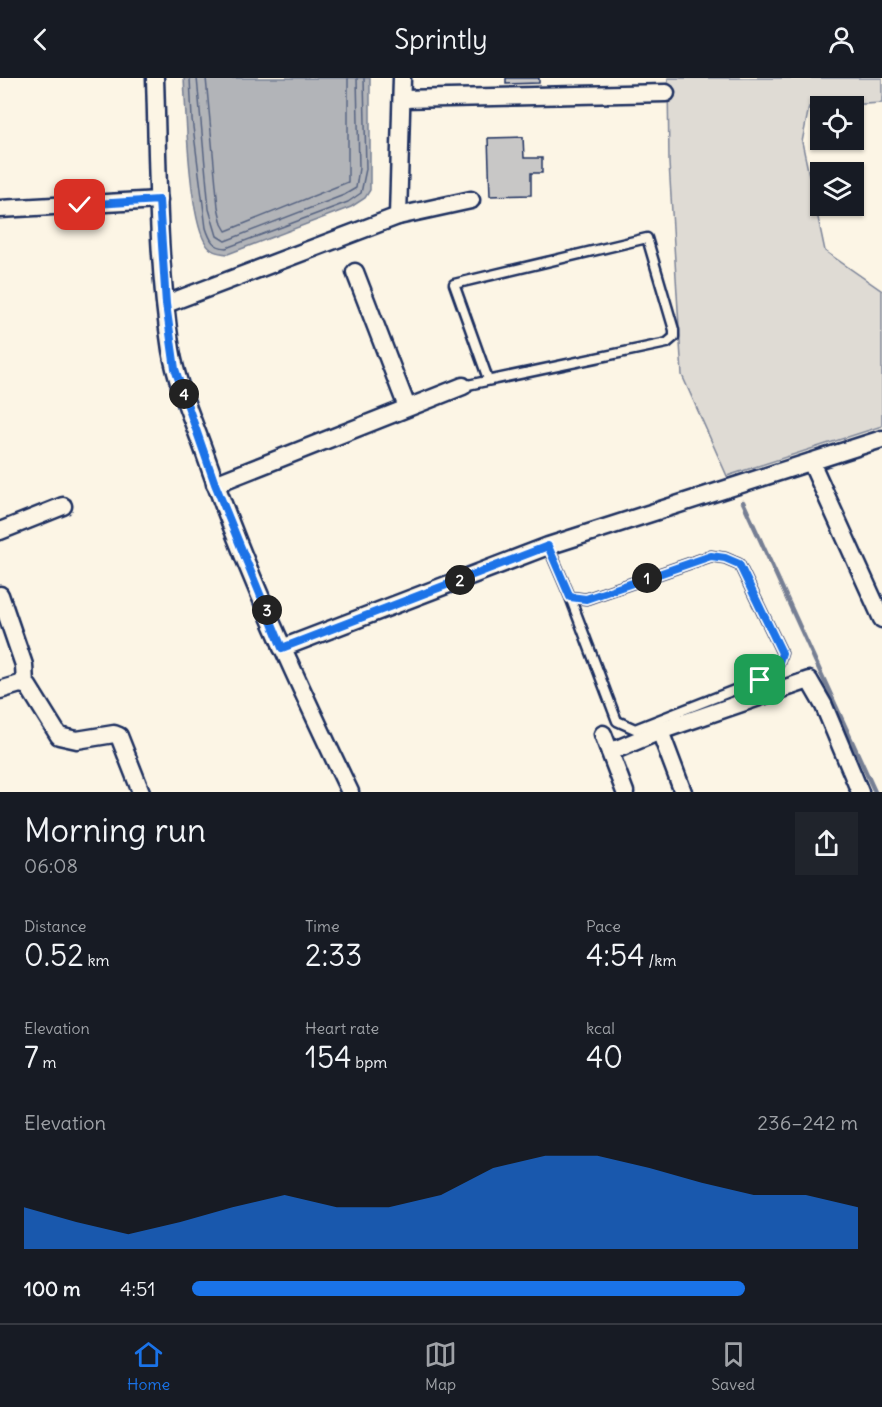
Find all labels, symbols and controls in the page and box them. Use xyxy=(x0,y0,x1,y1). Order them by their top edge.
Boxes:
text: Sprintly xyxy=(394,22,488,56)
icon: back xyxy=(24,23,57,56)
icon: person xyxy=(825,23,858,56)
map controls xyxy=(810,96,864,216)
button: locate xyxy=(810,96,864,150)
button: layers xyxy=(810,162,864,216)
pin xyxy=(54,179,105,230)
icon: check xyxy=(63,188,96,221)
pin: 4 xyxy=(169,379,199,409)
text: 4 xyxy=(179,384,189,404)
pin: 1 xyxy=(632,563,662,593)
pin: 2 xyxy=(445,565,475,595)
text: 1 xyxy=(644,568,650,588)
text: 2 xyxy=(456,570,464,590)
pin: 3 xyxy=(252,595,282,625)
text: 3 xyxy=(262,600,272,620)
pin xyxy=(734,654,785,705)
icon: arrive xyxy=(743,663,776,696)
text: Morning run xyxy=(24,809,206,851)
button: share xyxy=(795,812,858,875)
text: 06:08 xyxy=(24,853,78,878)
text: Distance xyxy=(24,916,86,936)
text: Time xyxy=(305,916,340,936)
text: Pace xyxy=(586,916,621,936)
text: 0.52 xyxy=(24,936,84,974)
text: 2:33 xyxy=(305,936,362,974)
text: 4:54 xyxy=(586,936,645,974)
text: km xyxy=(84,950,110,970)
text: /km xyxy=(645,950,677,970)
text: Elevation xyxy=(24,1018,90,1038)
text: Heart rate xyxy=(305,1018,379,1038)
text: kcal xyxy=(586,1018,615,1038)
text: 7 xyxy=(24,1038,39,1076)
text: 154 xyxy=(305,1038,352,1076)
text: 40 xyxy=(586,1038,623,1076)
text: m xyxy=(39,1052,57,1072)
text: bpm xyxy=(352,1052,387,1072)
text: Elevation xyxy=(24,1110,106,1135)
text: 236–242 m xyxy=(757,1110,858,1135)
text: 100 m xyxy=(24,1276,81,1301)
text: 4:51 xyxy=(120,1276,156,1301)
tab: Home xyxy=(127,1338,170,1394)
tab: Map xyxy=(424,1338,457,1394)
tab: Saved xyxy=(711,1338,755,1394)

